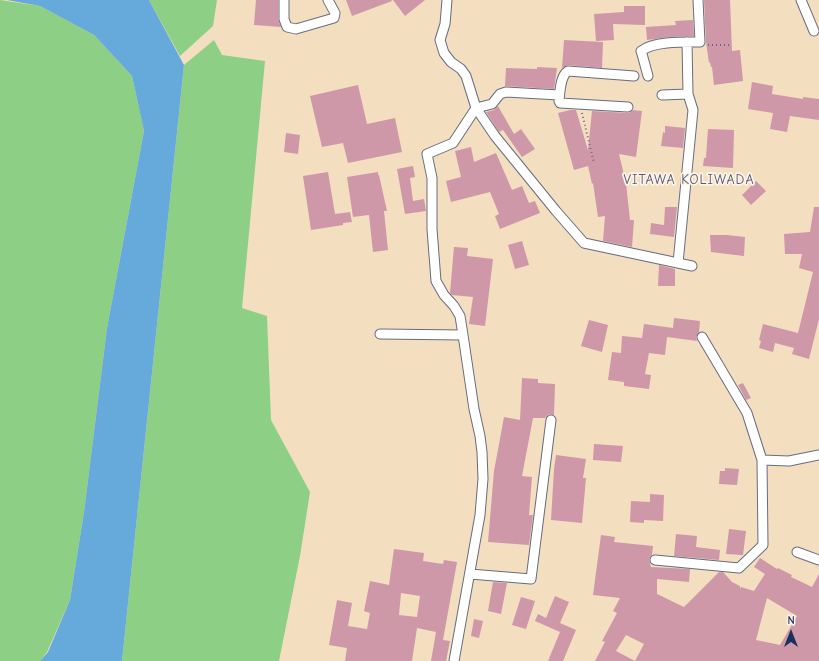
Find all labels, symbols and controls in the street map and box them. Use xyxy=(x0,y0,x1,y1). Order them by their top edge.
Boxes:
district label: VITAWA KOLIWADA xyxy=(623,172,755,188)
north arrow xyxy=(771,613,811,653)
text: N xyxy=(787,614,795,627)

